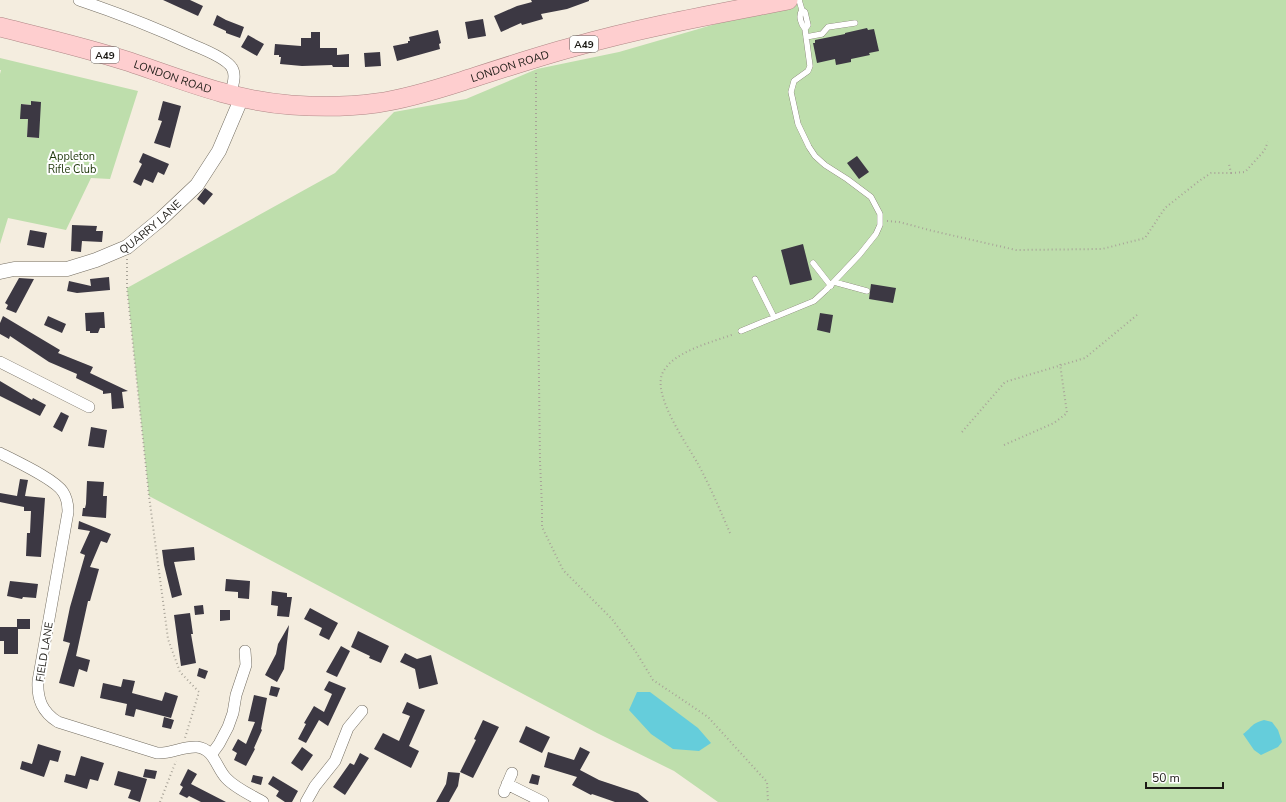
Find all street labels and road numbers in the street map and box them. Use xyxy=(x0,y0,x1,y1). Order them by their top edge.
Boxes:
road number: A49 xyxy=(570,36,598,52)
road number: A49 xyxy=(91,47,119,63)
street label: LONDON ROAD xyxy=(469,47,551,86)
street label: LONDON ROAD xyxy=(132,57,214,97)
street label: QUARRY LANE xyxy=(117,197,185,257)
street label: FIELD LANE xyxy=(32,621,57,683)

